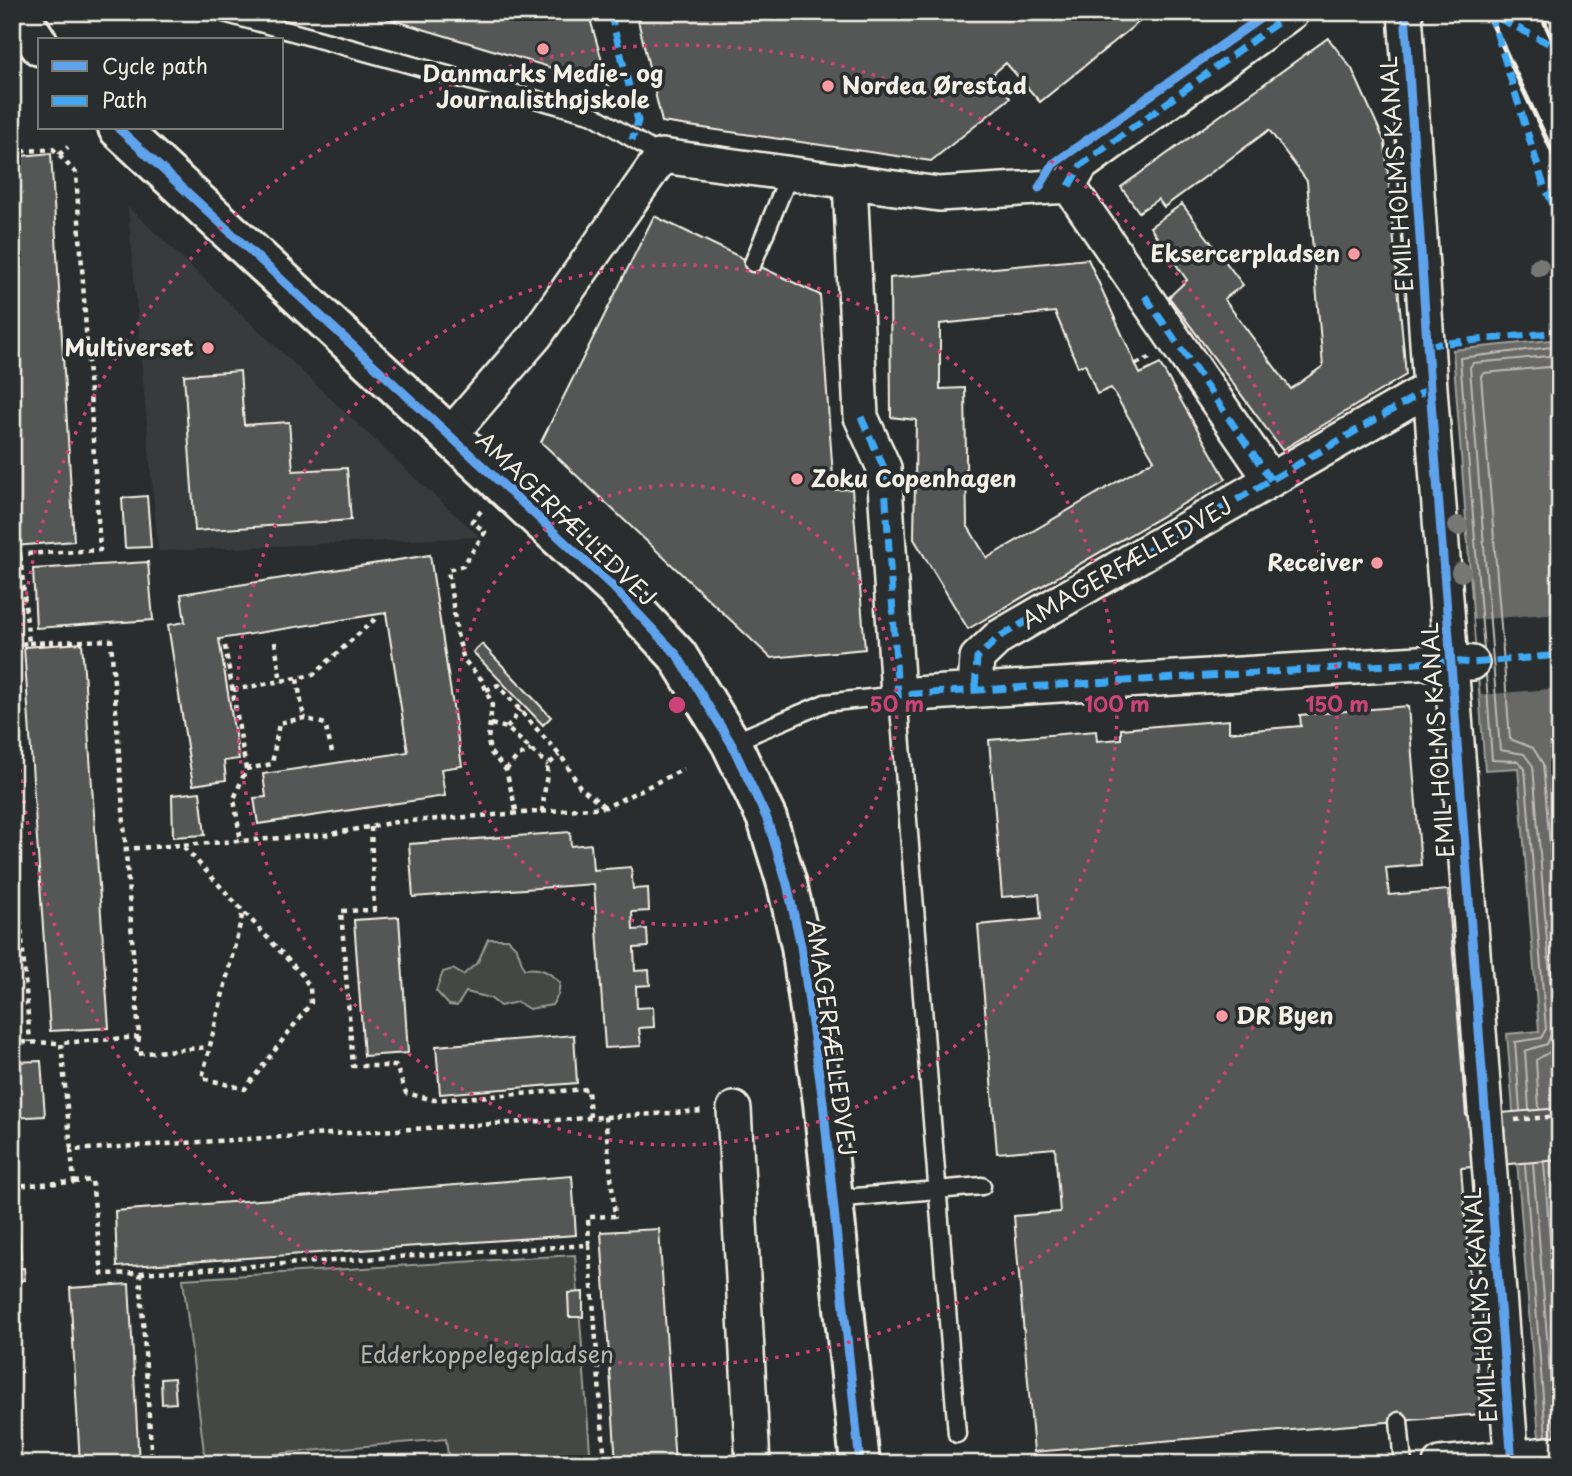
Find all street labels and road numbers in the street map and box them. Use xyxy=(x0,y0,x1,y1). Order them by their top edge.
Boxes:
street label: EMIL HOLMS KANAL xyxy=(1370,55,1421,293)
street label: AMAGERFÆLLEDVEJ xyxy=(469,422,665,614)
street label: AMAGERFÆLLEDVEJ xyxy=(1014,487,1239,637)
street label: EMIL HOLMS KANAL xyxy=(1411,621,1462,859)
street label: AMAGERFÆLLEDVEJ xyxy=(799,917,866,1159)
street label: EMIL HOLMS KANAL xyxy=(1454,1186,1505,1424)

